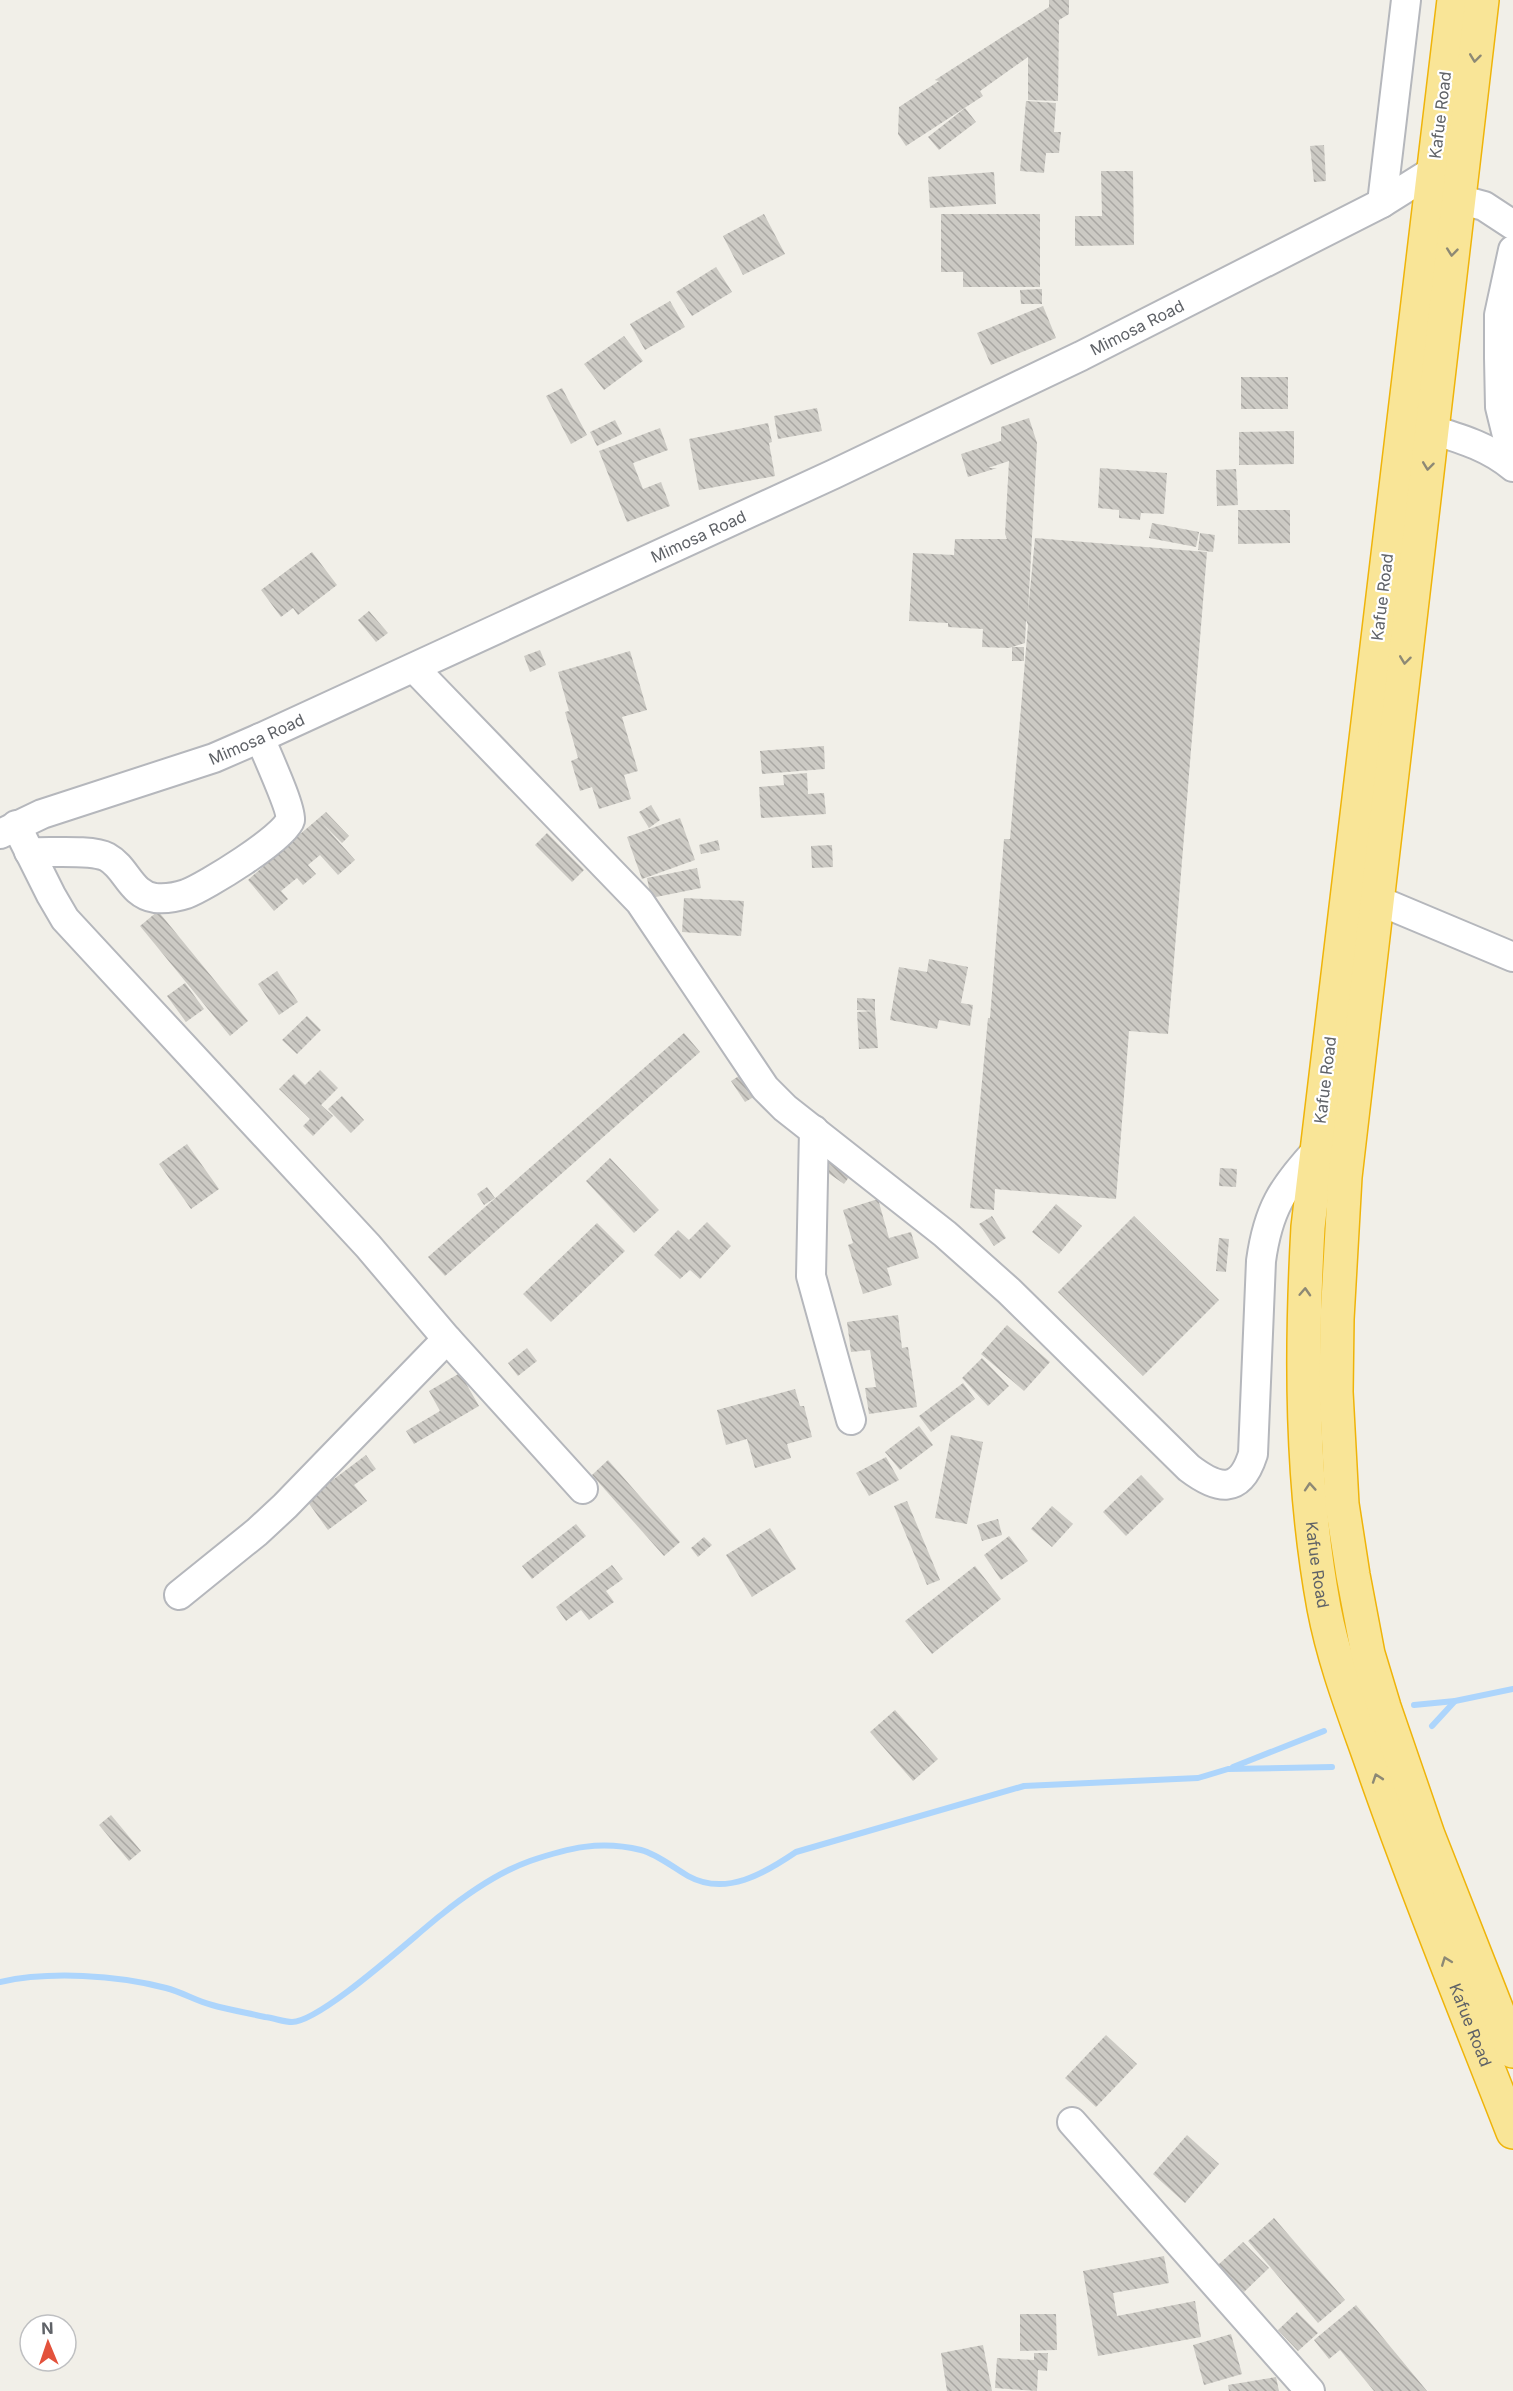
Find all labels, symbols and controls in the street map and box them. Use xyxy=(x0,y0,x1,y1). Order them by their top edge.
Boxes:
one-way arrow xyxy=(1469,53,1482,63)
street label: Kafue Road xyxy=(1425,70,1455,160)
one-way arrow xyxy=(1446,247,1459,256)
street label: Mimosa Road xyxy=(1087,295,1187,360)
one-way arrow xyxy=(1423,462,1435,471)
street label: Mimosa Road xyxy=(648,506,749,567)
street label: Kafue Road xyxy=(1367,552,1397,642)
one-way arrow xyxy=(1400,655,1412,665)
street label: Mimosa Road xyxy=(206,709,307,769)
street label: Kafue Road xyxy=(1310,1035,1340,1125)
one-way arrow xyxy=(1298,1288,1311,1297)
one-way arrow xyxy=(1304,1483,1317,1492)
street label: Kafue Road xyxy=(1302,1520,1334,1610)
one-way arrow xyxy=(1372,1773,1385,1784)
one-way arrow xyxy=(1441,1956,1453,1967)
street label: Kafue Road xyxy=(1445,1980,1496,2069)
north arrow xyxy=(18,2313,78,2373)
text: N xyxy=(41,2318,54,2338)

